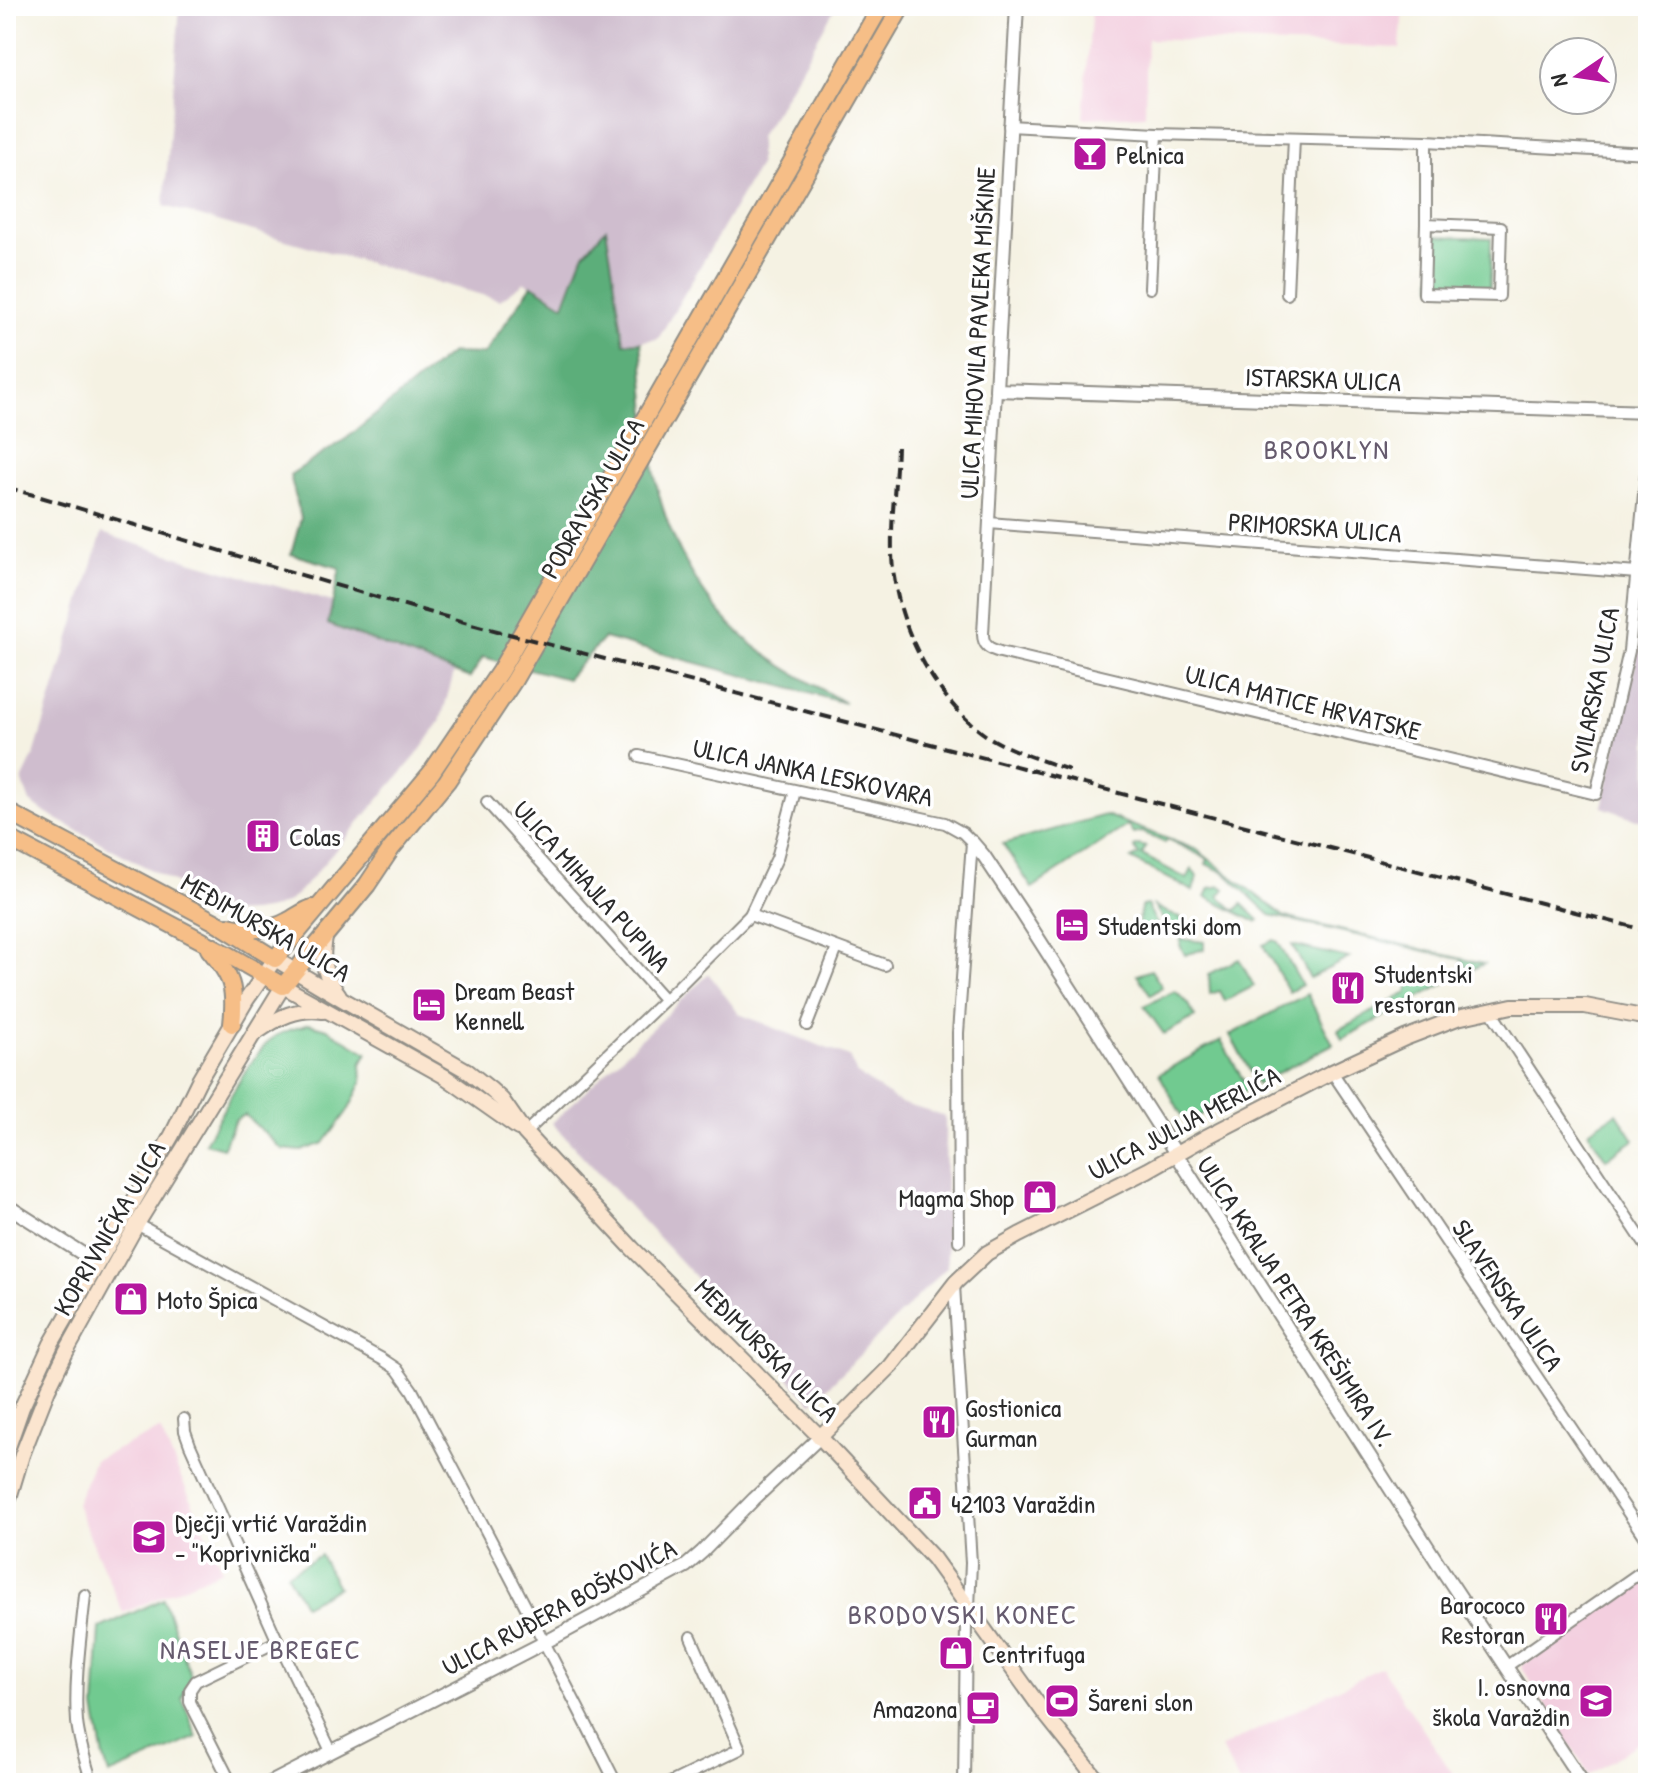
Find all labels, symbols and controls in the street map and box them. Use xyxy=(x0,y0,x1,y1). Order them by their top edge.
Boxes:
north arrow xyxy=(1538,36,1618,116)
text: N xyxy=(1543,71,1574,90)
bar icon: Pelnica xyxy=(1071,135,1109,173)
place label: Pelnica xyxy=(1116,137,1184,172)
street label: ULICA MIHOVILA PAVLEKA MIŠKINE xyxy=(951,166,1003,500)
street label: ISTARSKA ULICA xyxy=(1244,359,1402,399)
street label: PODRAVSKA ULICA xyxy=(532,411,652,585)
district label: BROOKLYN xyxy=(1264,430,1390,468)
street label: PRIMORSKA ULICA xyxy=(1227,503,1403,551)
street label: SVILARSKA ULICA xyxy=(1561,604,1627,776)
street label: ULICA MATICE HRVATSKE xyxy=(1182,656,1425,748)
street label: ULICA JANKA LESKOVARA xyxy=(690,729,936,815)
street label: ULICA MIHAJLA PUPINA xyxy=(506,793,679,979)
building icon: Colas xyxy=(244,817,282,855)
place label: Colas xyxy=(289,819,341,854)
street label: MEĐIMURSKA ULICA xyxy=(175,864,357,990)
hotel icon: Studentski dom xyxy=(1053,906,1091,944)
place label: Studentski dom xyxy=(1098,908,1241,943)
place label: Studentski restoran xyxy=(1374,956,1473,1021)
restaurant icon: Studentski restoran xyxy=(1329,969,1367,1007)
place label: Dream Beast Kennell xyxy=(455,973,575,1038)
hotel icon: Dream Beast Kennell xyxy=(410,986,448,1024)
street label: ULICA JULIJA MERLIĆA xyxy=(1082,1058,1286,1188)
street label: KOPRIVNIČKA ULICA xyxy=(45,1134,173,1322)
street label: ULICA KRALJA PETRA KREŠIMIRA IV. xyxy=(1189,1149,1403,1453)
shop icon: Magma Shop xyxy=(1021,1178,1059,1216)
place label: Magma Shop xyxy=(898,1180,1014,1215)
street label: SLAVENSKA ULICA xyxy=(1444,1212,1572,1378)
street label: MEĐIMURSKA ULICA xyxy=(687,1270,847,1430)
shop icon: Moto Špica xyxy=(112,1280,150,1318)
place label: Moto Špica xyxy=(157,1282,258,1317)
place label: Gostionica Gurman xyxy=(965,1390,1061,1455)
restaurant icon: Gostionica Gurman xyxy=(920,1403,958,1441)
public building icon: 42103 Varaždin xyxy=(906,1484,944,1522)
place label: 42103 Varaždin xyxy=(951,1486,1095,1521)
place label: Dječji vrtić Varaždin - "Koprivnička" xyxy=(175,1505,367,1570)
school or university icon: Dječji vrtić Varaždin - "Koprivnička" xyxy=(130,1518,168,1556)
street label: ULICA RUĐERA BOŠKOVIĆA xyxy=(436,1530,683,1684)
place label: Barococo Restoran xyxy=(1440,1587,1525,1652)
district label: BRODOVSKI KONEC xyxy=(848,1595,1078,1633)
restaurant icon: Barococo Restoran xyxy=(1532,1600,1570,1638)
district label: NASELJE BREGEC xyxy=(160,1630,362,1668)
shop icon: Centrifuga xyxy=(937,1634,975,1672)
place label: Centrifuga xyxy=(982,1636,1085,1671)
place label: I. osnovna škola Varaždin xyxy=(1432,1669,1570,1734)
sports icon: Šareni slon xyxy=(1043,1682,1081,1720)
school or university icon: I. osnovna škola Varaždin xyxy=(1577,1682,1615,1720)
place label: Šareni slon xyxy=(1088,1684,1193,1719)
cafe icon: Amazona xyxy=(964,1689,1002,1727)
place label: Amazona xyxy=(873,1691,957,1726)

